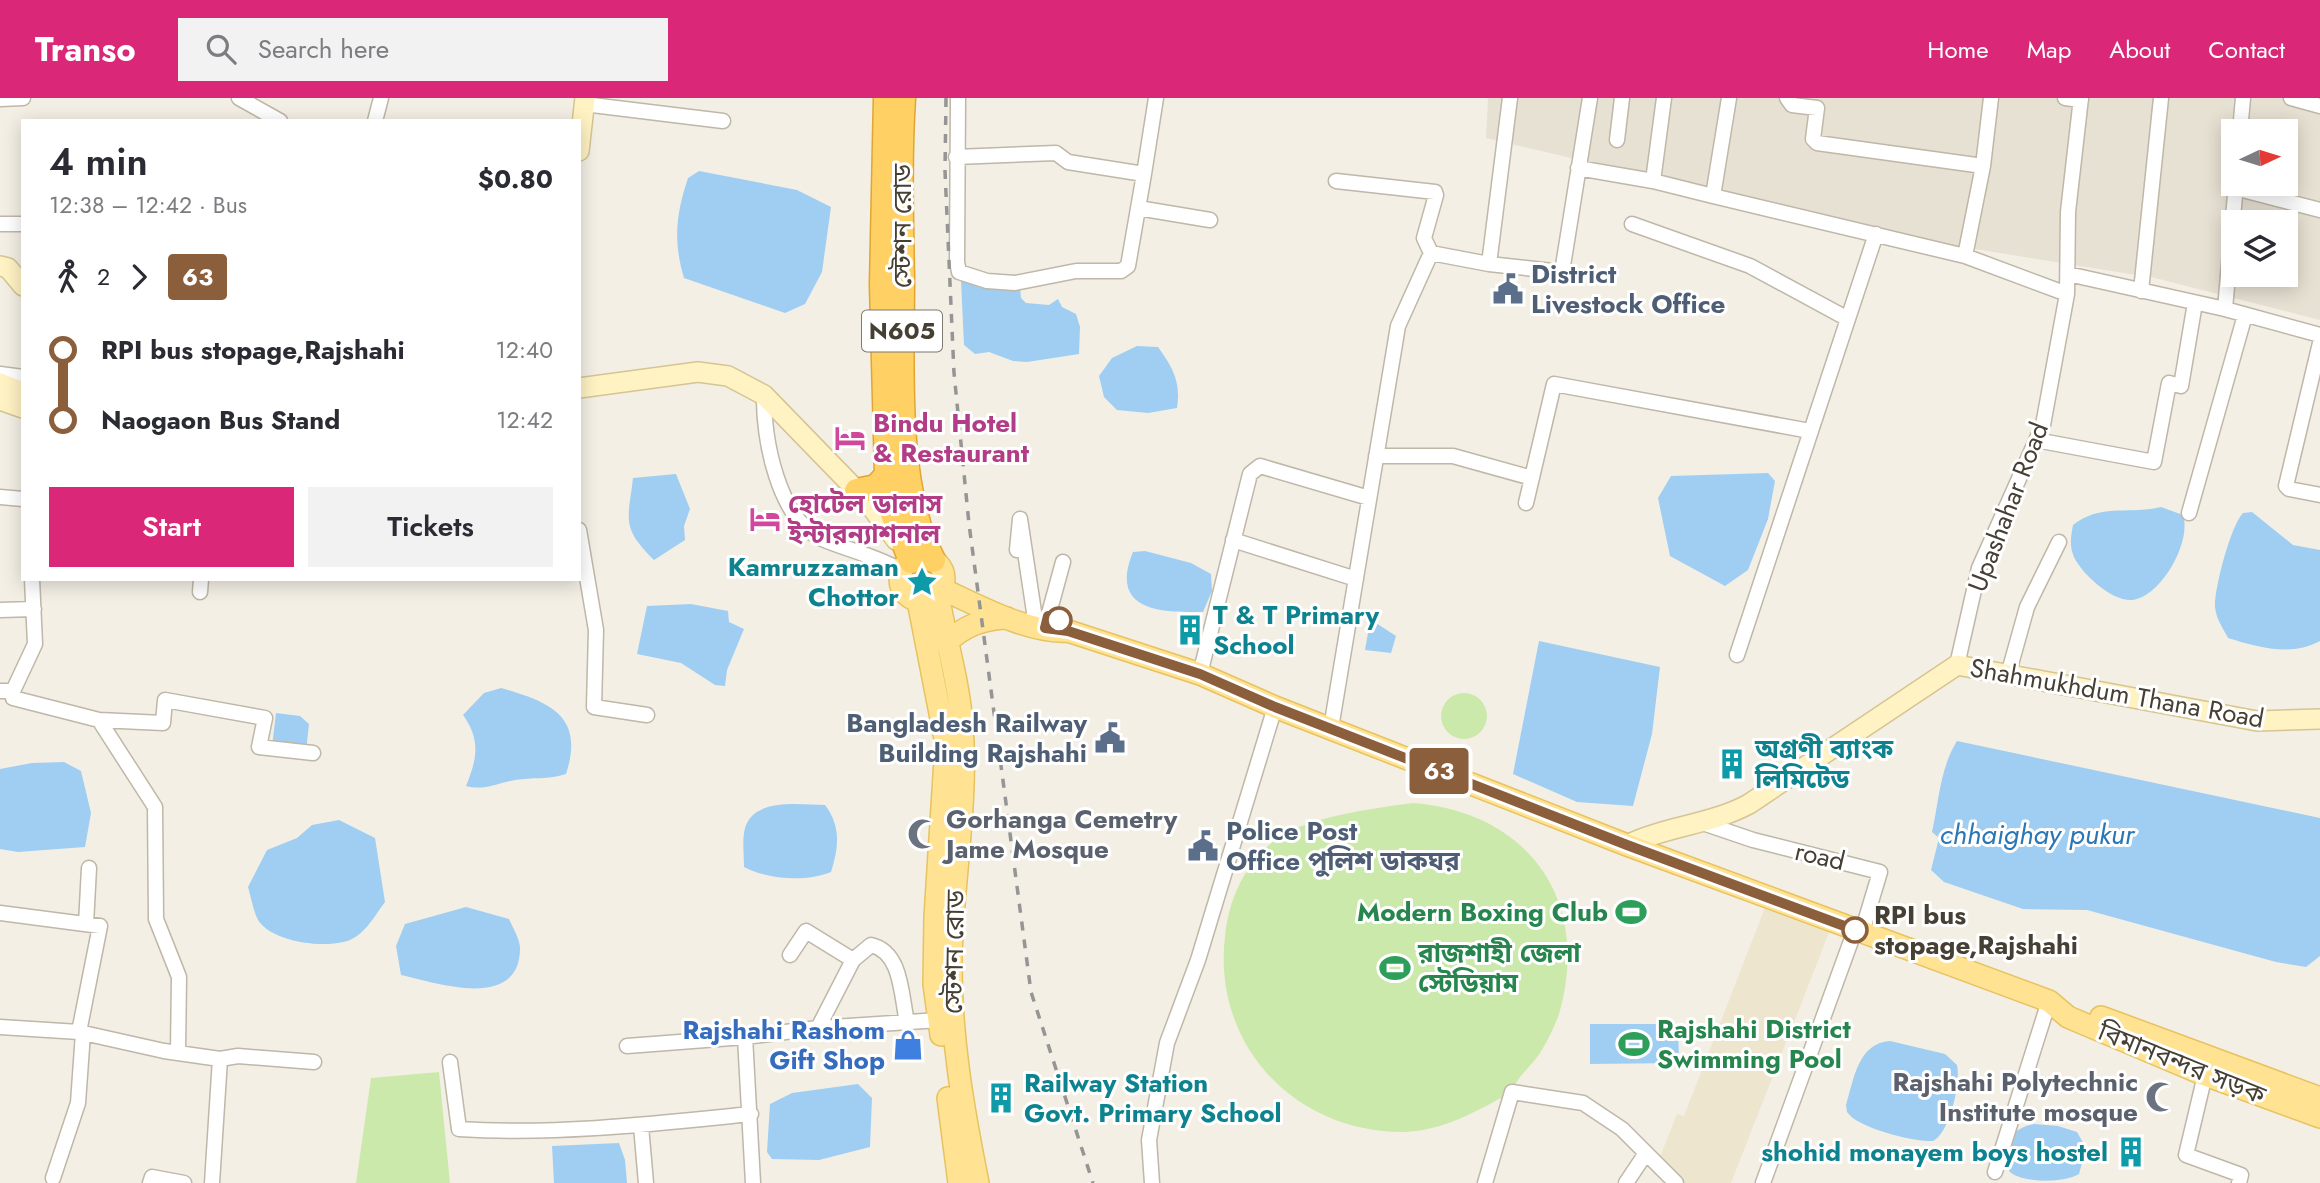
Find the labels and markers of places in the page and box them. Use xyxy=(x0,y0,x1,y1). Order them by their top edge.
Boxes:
place label: District Livestock Office xyxy=(1531,255,1725,323)
public building icon: District Livestock Office xyxy=(1491,272,1525,306)
place label: Bindu Hotel & Restaurant xyxy=(873,404,1030,472)
hotel icon: Bindu Hotel & Restaurant xyxy=(833,421,867,455)
place label: হোটেল ডালাস ইন্টারন্যাশনাল xyxy=(787,485,943,553)
hotel icon: হোটেল ডালাস ইন্টারন্যাশনাল xyxy=(748,502,782,536)
place label: Kamruzzaman Chottor xyxy=(728,548,899,616)
place icon: Kamruzzaman Chottor xyxy=(905,565,939,599)
place label: T & T Primary School xyxy=(1213,596,1379,664)
unlabelled marker xyxy=(1046,607,1072,633)
building icon: T & T Primary School xyxy=(1173,613,1207,647)
place label: Bangladesh Railway Building Rajshahi xyxy=(846,704,1087,772)
public building icon: Bangladesh Railway Building Rajshahi xyxy=(1093,721,1127,755)
place label: অগ্রণী ব্যাংক লিমিটেড xyxy=(1754,730,1894,798)
building icon: অগ্রণী ব্যাংক লিমিটেড xyxy=(1715,747,1749,781)
place label: Gorhanga Cemetry Jame Mosque xyxy=(941,800,1178,868)
place label: Police Post Office পুলিশ ডাকঘর xyxy=(1226,812,1460,880)
mosque icon: Gorhanga Cemetry Jame Mosque xyxy=(906,817,940,851)
public building icon: Police Post Office পুলিশ ডাকঘর xyxy=(1186,829,1220,863)
place label: Modern Boxing Club xyxy=(1357,893,1608,931)
sports icon: Modern Boxing Club xyxy=(1614,895,1648,929)
place label: RPI bus stopage,Rajshahi xyxy=(1874,896,2078,964)
marker: RPI bus stopage,Rajshahi xyxy=(1842,917,1868,943)
place label: রাজশাহী জেলা স্টেডিয়াম xyxy=(1417,934,1581,1002)
sports icon: রাজশাহী জেলা স্টেডিয়াম xyxy=(1378,951,1412,985)
place label: Rajshahi District Swimming Pool xyxy=(1657,1010,1851,1078)
place label: Rajshahi Rashom Gift Shop xyxy=(683,1011,885,1079)
sports icon: Rajshahi District Swimming Pool xyxy=(1617,1027,1651,1061)
shop icon: Rajshahi Rashom Gift Shop xyxy=(891,1028,925,1062)
place label: Rajshahi Polytechnic Institute mosque xyxy=(1893,1063,2138,1131)
place label: Railway Station Govt. Primary School xyxy=(1024,1064,1282,1132)
mosque icon: Rajshahi Polytechnic Institute mosque xyxy=(2144,1080,2178,1114)
building icon: Railway Station Govt. Primary School xyxy=(984,1081,1018,1115)
place label: shohid monayem boys hostel xyxy=(1761,1133,2108,1171)
building icon: shohid monayem boys hostel xyxy=(2114,1135,2148,1169)

